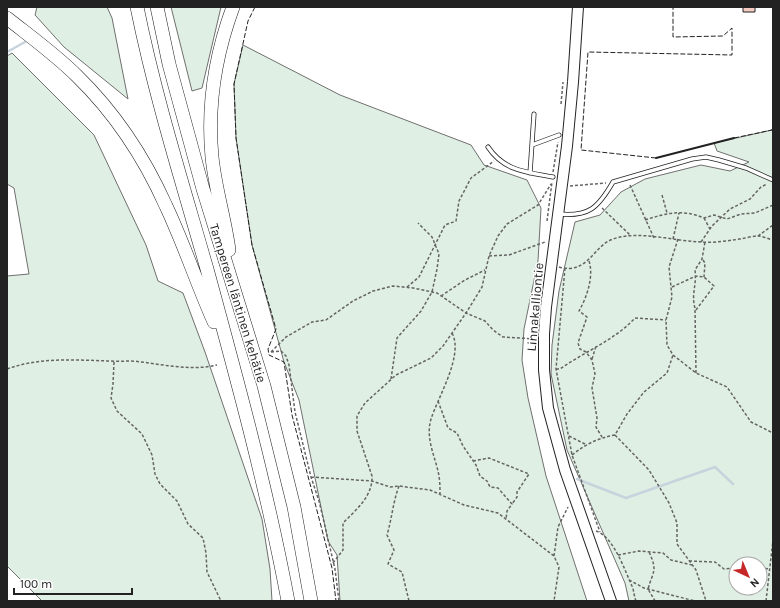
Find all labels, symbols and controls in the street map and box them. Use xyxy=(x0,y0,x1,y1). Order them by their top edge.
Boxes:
street label: Tampereen läntinen kehätie xyxy=(207,222,269,385)
street label: Linnakalliontie xyxy=(524,262,546,352)
north arrow xyxy=(728,556,768,596)
scale bar xyxy=(14,570,132,596)
text: N xyxy=(747,575,762,590)
text: 100 m xyxy=(20,577,52,591)

